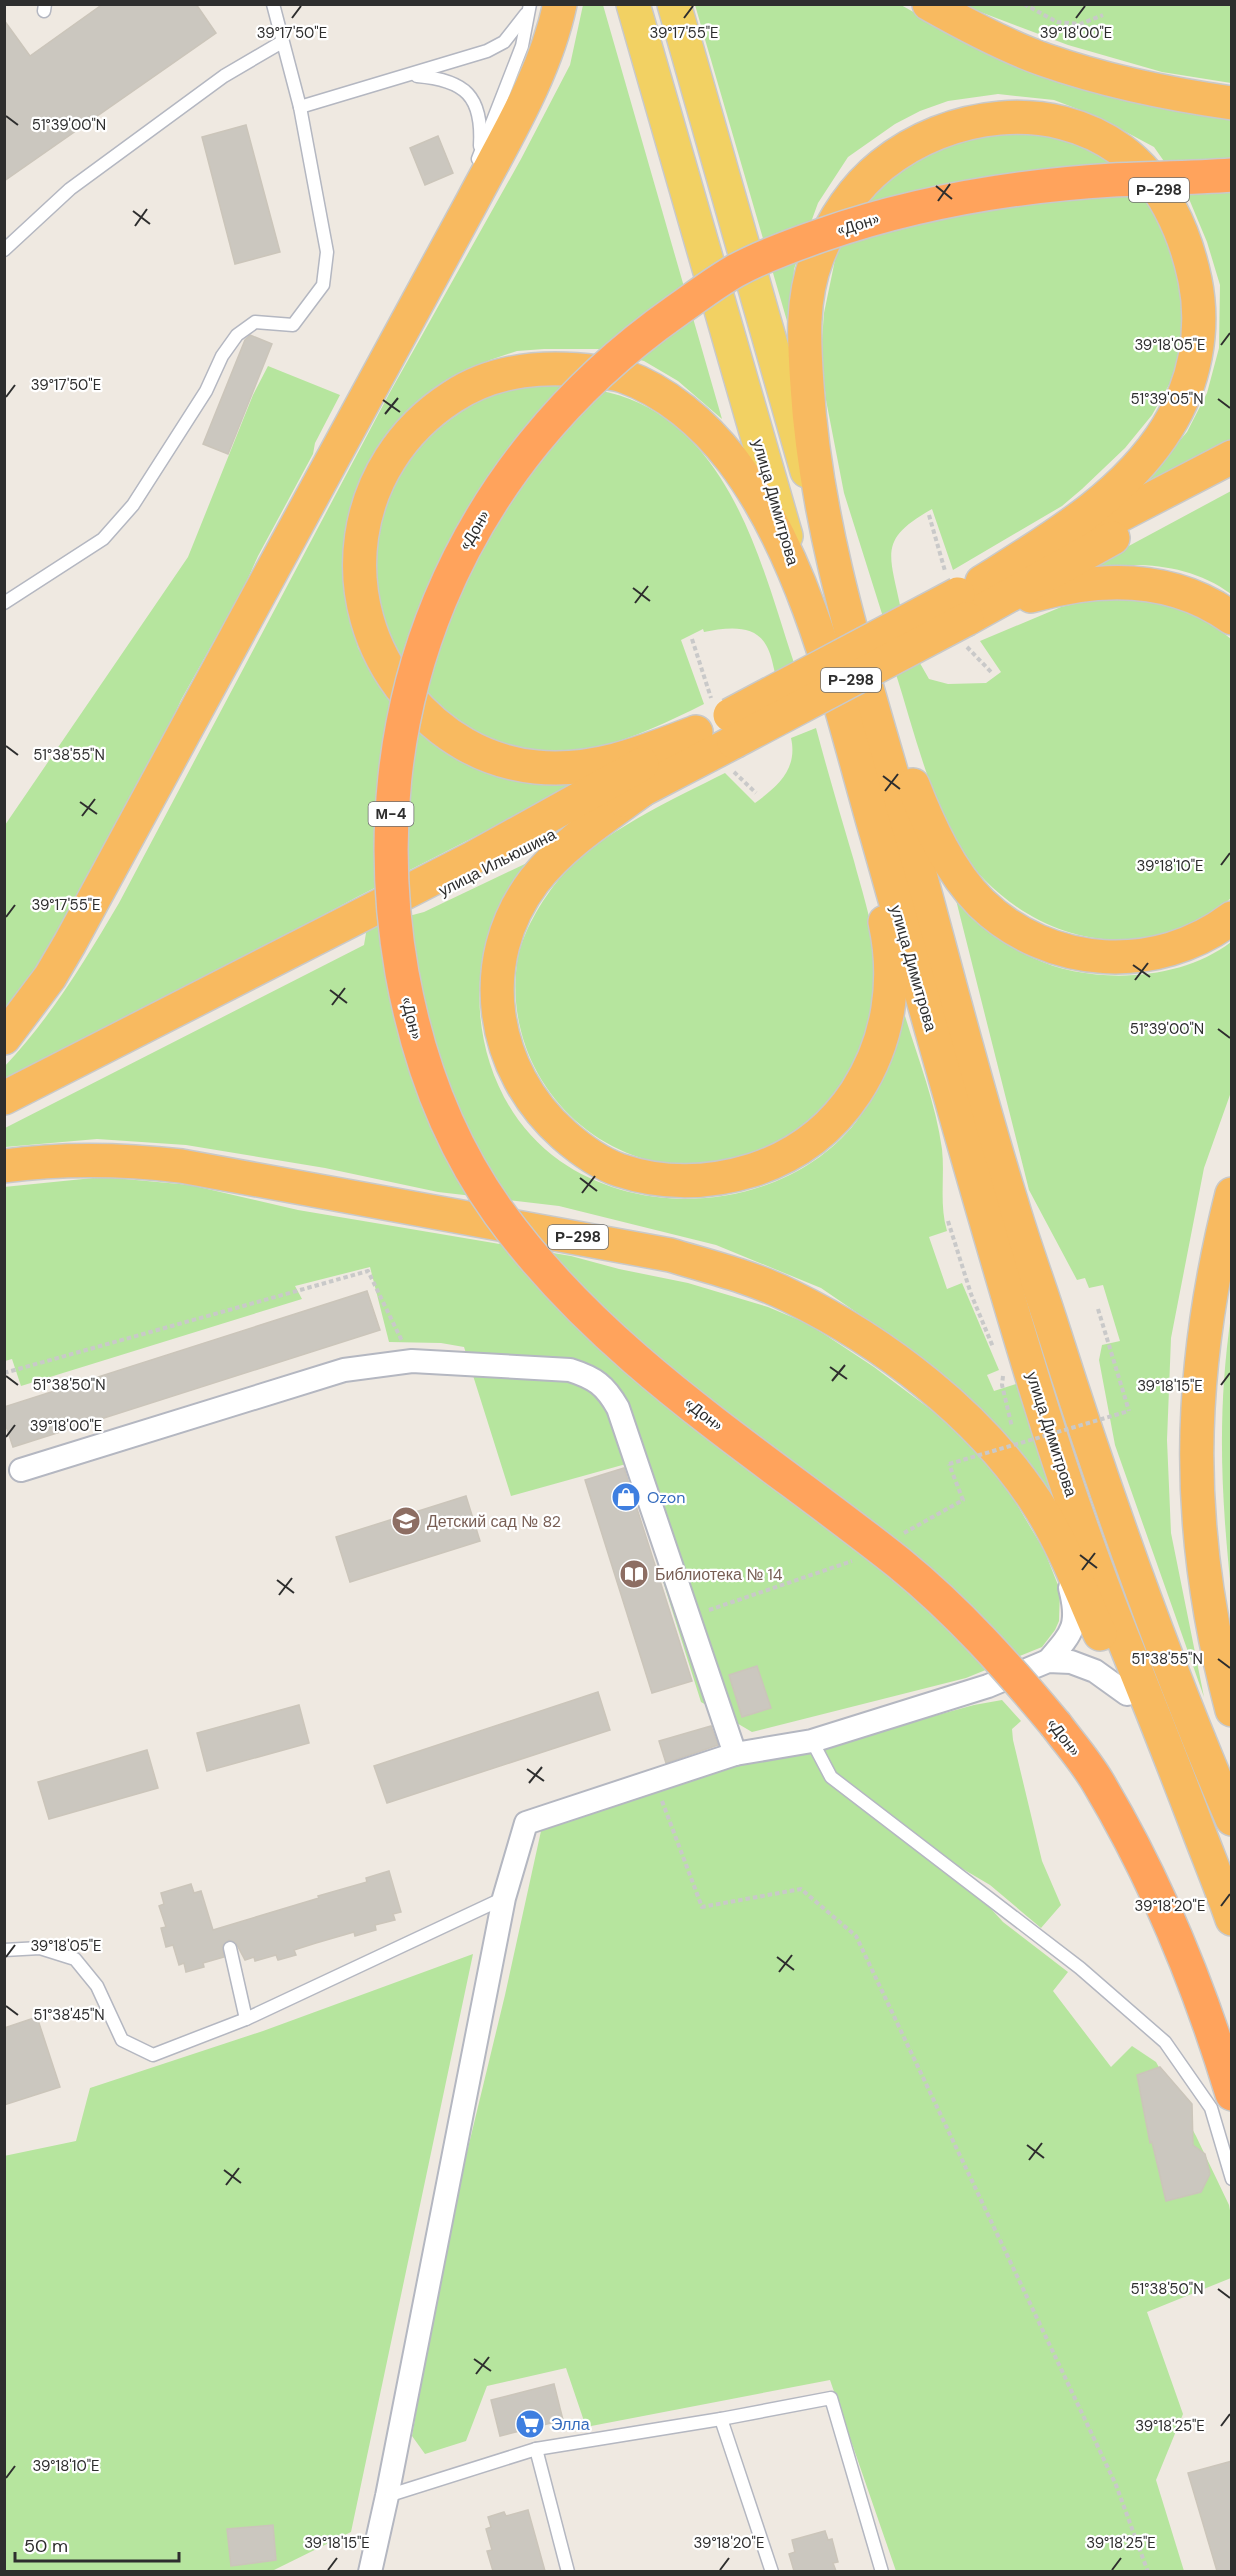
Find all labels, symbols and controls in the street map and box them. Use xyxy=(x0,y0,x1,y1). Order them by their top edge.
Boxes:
text: 39°17'50"E xyxy=(257,23,327,43)
text: 39°17'55"E xyxy=(650,23,718,43)
text: 39°18'00"E xyxy=(1040,23,1112,43)
text: 51°39'00"N xyxy=(32,115,106,135)
road number: Р-298 xyxy=(1129,178,1189,202)
street label: «Дон» xyxy=(834,208,882,241)
text: 39°18'05"E xyxy=(1134,335,1206,355)
text: 39°17'50"E xyxy=(31,375,101,395)
text: 51°39'05"N xyxy=(1130,389,1204,409)
street label: улица Димитрова xyxy=(747,437,804,568)
street label: «Дон» xyxy=(454,506,495,554)
road number: Р-298 xyxy=(821,668,881,692)
text: 51°38'55"N xyxy=(33,745,105,765)
road number: М-4 xyxy=(368,802,414,826)
street label: улица Ильюшина xyxy=(435,824,560,901)
text: 39°18'10"E xyxy=(1137,856,1203,876)
text: 39°17'55"E xyxy=(32,895,100,915)
street label: улица Димитрова xyxy=(885,903,942,1034)
street label: «Дон» xyxy=(396,995,427,1042)
text: 51°39'00"N xyxy=(1130,1019,1204,1039)
road number: Р-298 xyxy=(548,1225,608,1249)
street label: улица Димитрова xyxy=(1021,1369,1082,1499)
text: 51°38'50"N xyxy=(32,1375,106,1395)
text: 39°18'15"E xyxy=(1137,1376,1203,1396)
street label: «Дон» xyxy=(680,1393,727,1436)
text: 39°18'00"E xyxy=(30,1416,102,1436)
shop icon: Ozon xyxy=(610,1481,642,1513)
place label: Ozon xyxy=(647,1487,685,1508)
school or university icon: Детский сад № 82 xyxy=(390,1505,422,1537)
place label: Детский сад № 82 xyxy=(427,1511,561,1532)
library icon: Библиотека № 14 xyxy=(618,1558,650,1590)
place label: Библиотека № 14 xyxy=(655,1564,783,1585)
text: 51°38'55"N xyxy=(1131,1649,1203,1669)
street label: «Дон» xyxy=(1042,1714,1085,1761)
text: 39°18'20"E xyxy=(1135,1896,1205,1916)
text: 39°18'05"E xyxy=(30,1936,102,1956)
text: 51°38'45"N xyxy=(33,2005,105,2025)
text: 51°38'50"N xyxy=(1130,2279,1204,2299)
supermarket icon: Элла xyxy=(514,2408,546,2440)
place label: Элла xyxy=(551,2414,590,2435)
text: 39°18'25"E xyxy=(1135,2416,1205,2436)
text: 39°18'10"E xyxy=(33,2456,99,2476)
scale bar xyxy=(15,2525,178,2563)
text: 39°18'15"E xyxy=(304,2533,370,2553)
text: 39°18'20"E xyxy=(694,2533,764,2553)
text: 39°18'25"E xyxy=(1086,2533,1156,2553)
text: 50 m xyxy=(24,2534,68,2558)

